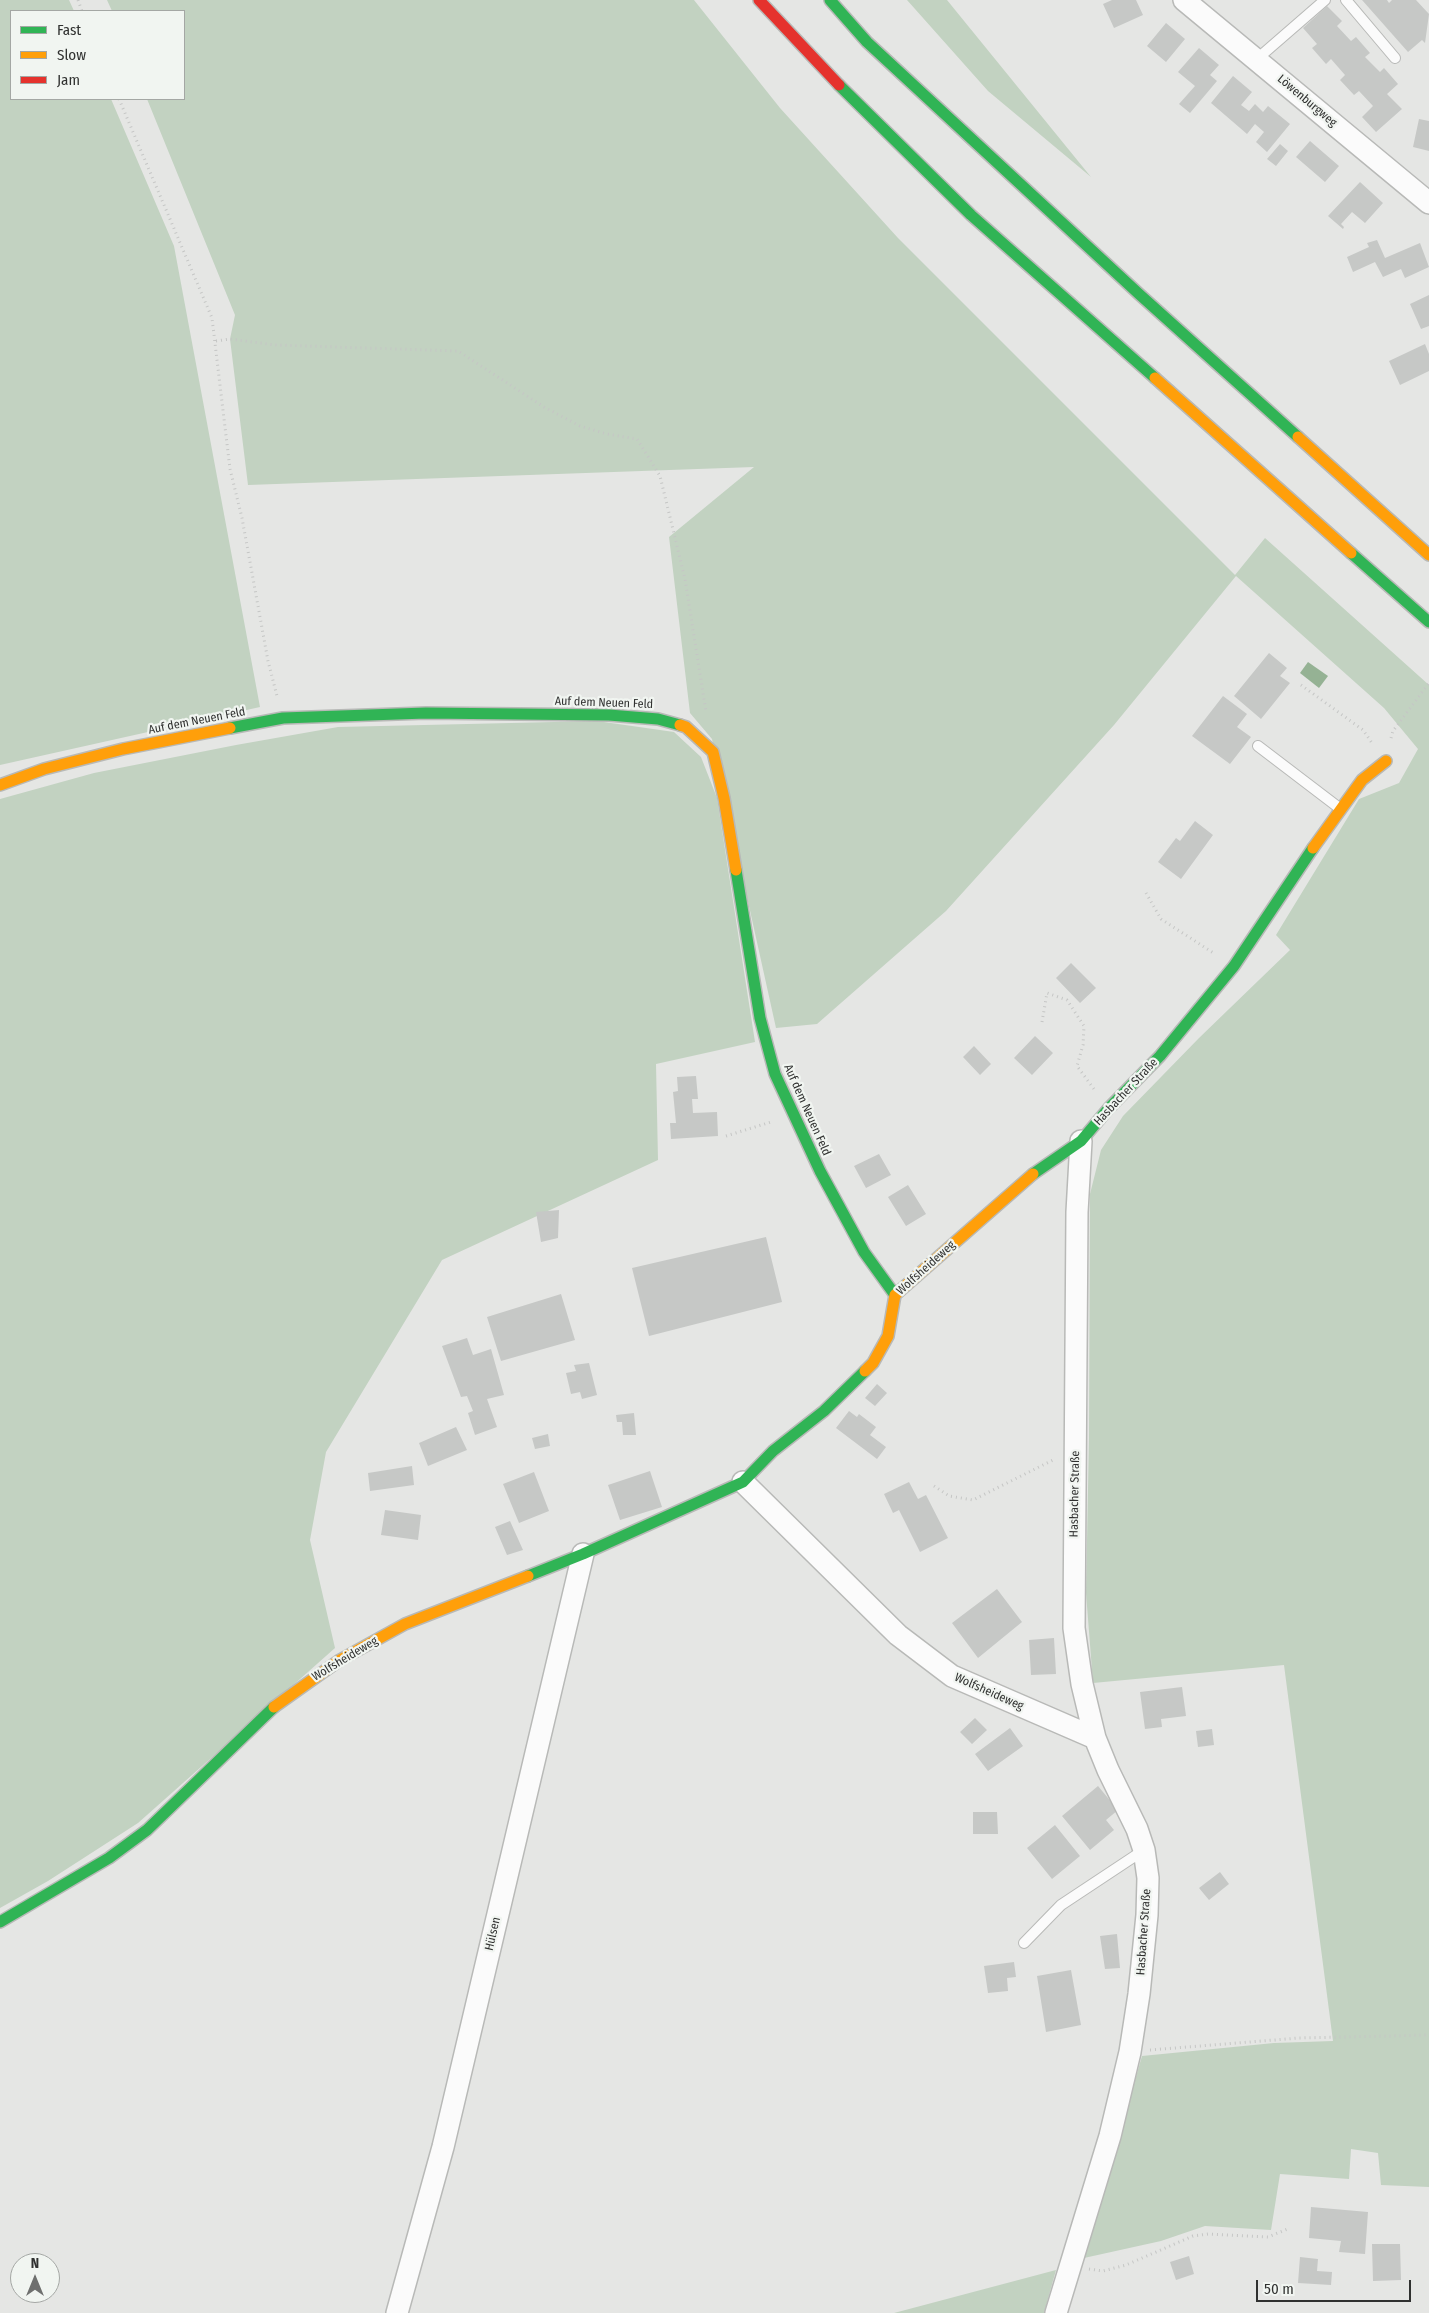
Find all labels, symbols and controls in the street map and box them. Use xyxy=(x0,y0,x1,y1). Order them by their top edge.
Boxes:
legend xyxy=(10,10,185,100)
text: Fast xyxy=(57,21,81,39)
text: Slow xyxy=(57,46,86,64)
text: Jam xyxy=(57,71,80,89)
street label: Löwenburgweg xyxy=(1274,72,1340,130)
street label: Auf dem Neuen Feld xyxy=(555,694,653,712)
street label: Auf dem Neuen Feld xyxy=(147,705,247,737)
street label: Hasbacher Straße xyxy=(1091,1055,1161,1129)
street label: Auf dem Neuen Feld xyxy=(780,1062,834,1158)
street label: Wolfsheideweg xyxy=(894,1238,958,1298)
street label: Hasbacher Straße xyxy=(1067,1451,1083,1537)
street label: Wolfsheideweg xyxy=(310,1634,380,1684)
street label: Wolfsheideweg xyxy=(952,1670,1026,1714)
street label: Hasbacher Straße xyxy=(1134,1888,1154,1976)
street label: Hülsen xyxy=(482,1916,504,1952)
north arrow xyxy=(10,2253,60,2303)
text: N xyxy=(31,2255,39,2272)
scale bar xyxy=(1259,2270,1414,2302)
text: 50 m xyxy=(1264,2280,1294,2298)

